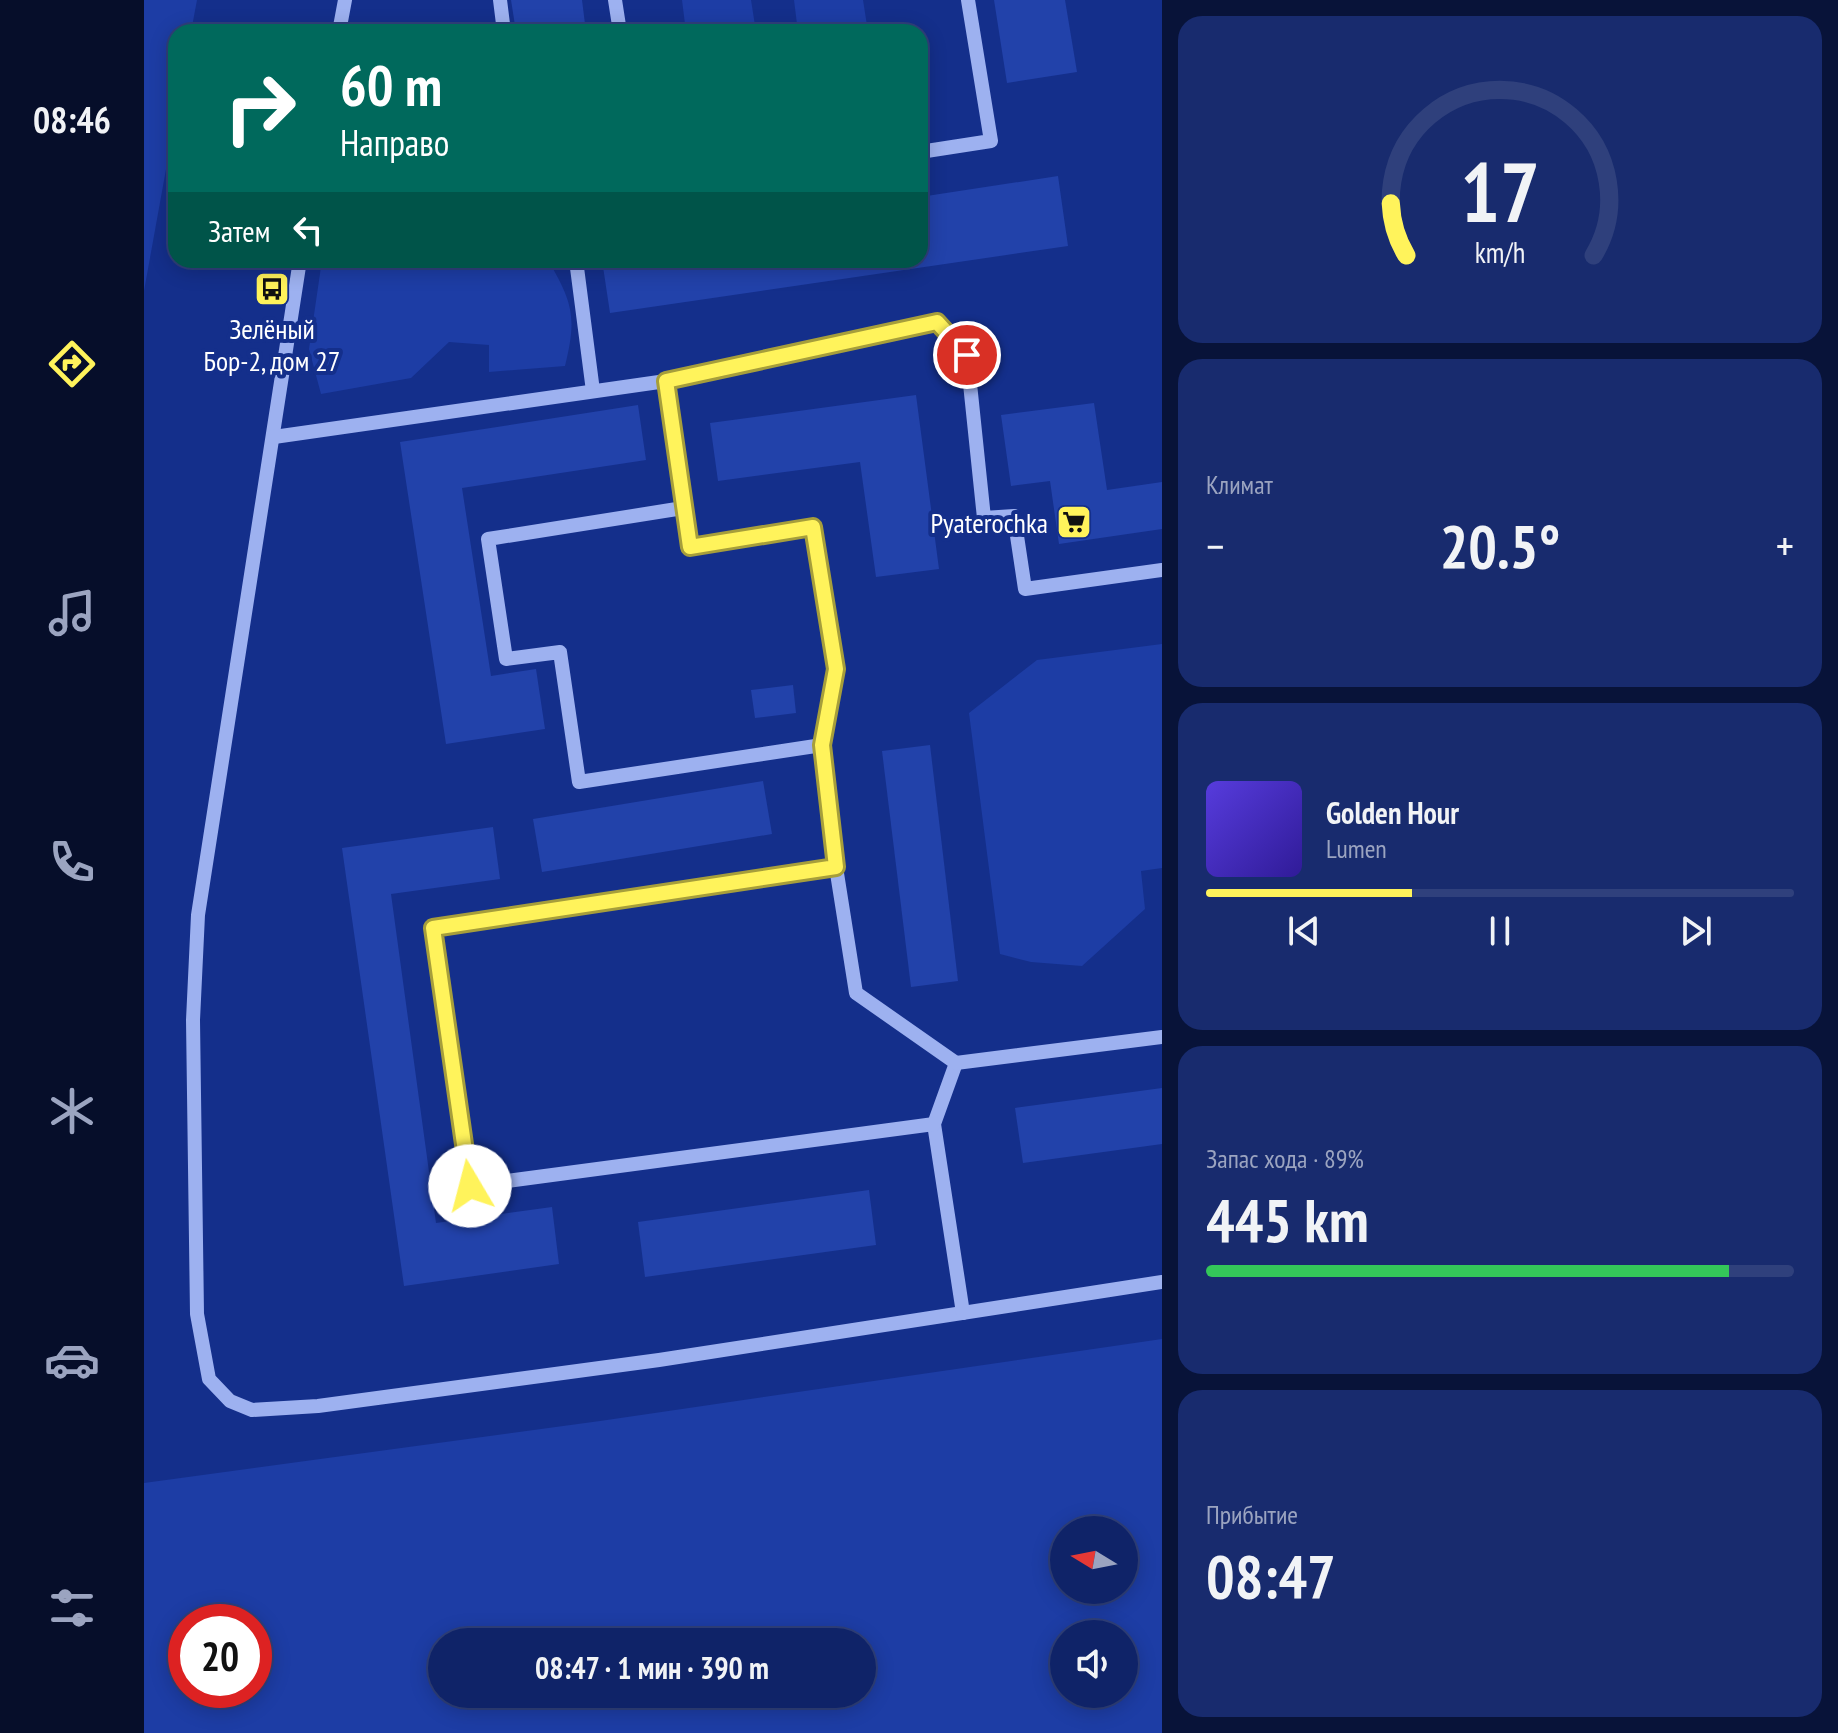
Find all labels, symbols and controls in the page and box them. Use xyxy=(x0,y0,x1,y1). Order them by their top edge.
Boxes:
text: 60 m xyxy=(340,49,442,121)
icon: right xyxy=(208,56,312,160)
text: 08:46 xyxy=(33,96,111,143)
text: Направо xyxy=(340,119,449,166)
text: 17 xyxy=(1460,136,1540,244)
icon: left xyxy=(286,208,330,252)
text: Затем xyxy=(208,211,270,250)
text: km/h xyxy=(1475,234,1525,271)
bus stop icon: Зелёный Бор-2, дом 27 xyxy=(253,270,291,308)
place label: Зелёный Бор-2, дом 27 xyxy=(204,310,340,379)
pin xyxy=(933,321,1001,389)
icon: arrive xyxy=(945,333,989,377)
icon: directions xyxy=(44,336,100,392)
text: Климат xyxy=(1206,468,1273,501)
supermarket icon: Pyaterochka xyxy=(1055,503,1093,541)
place label: Pyaterochka xyxy=(930,504,1048,541)
text: 20.5° xyxy=(1440,507,1560,585)
text: − xyxy=(1206,517,1224,574)
text: + xyxy=(1776,517,1794,574)
icon: music xyxy=(44,585,100,641)
text: Golden Hour xyxy=(1326,793,1459,832)
text: Lumen xyxy=(1326,832,1387,865)
icon: phone xyxy=(44,834,100,890)
icon: previous xyxy=(1282,909,1326,953)
icon: pause xyxy=(1478,909,1522,953)
icon: next xyxy=(1674,909,1718,953)
icon: climate xyxy=(44,1083,100,1139)
text: Запас хода · 89% xyxy=(1206,1142,1364,1175)
position arrow xyxy=(428,1144,512,1228)
text: 445 km xyxy=(1206,1181,1369,1259)
icon: car xyxy=(44,1332,100,1388)
text: Прибытие xyxy=(1206,1498,1298,1531)
north arrow xyxy=(1050,1516,1138,1604)
map controls xyxy=(1050,1516,1138,1708)
text: 08:47 xyxy=(1206,1537,1336,1615)
icon: filters xyxy=(44,1580,100,1636)
speed limit sign: 20 xyxy=(168,1604,272,1708)
button: sound xyxy=(1050,1620,1138,1708)
text: 08:47 · 1 мин · 390 m xyxy=(535,1648,769,1687)

